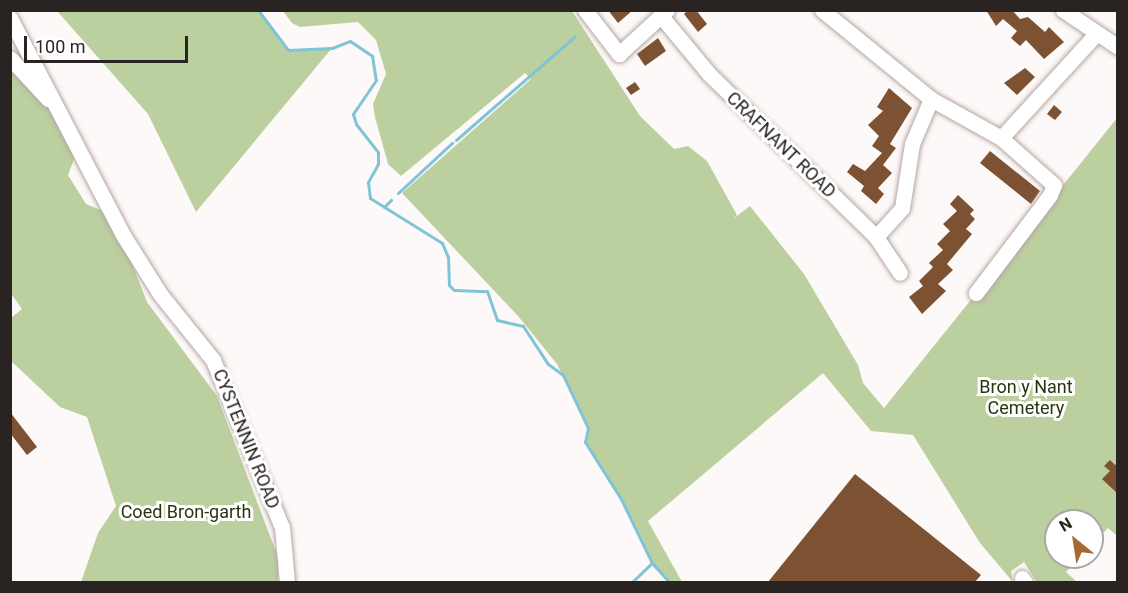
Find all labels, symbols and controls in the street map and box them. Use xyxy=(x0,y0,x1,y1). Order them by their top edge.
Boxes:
scale bar xyxy=(27,24,190,62)
text: 100 m xyxy=(35,36,86,57)
street label: CRAFNANT ROAD xyxy=(722,87,840,203)
street label: CYSTENNIN ROAD xyxy=(208,366,284,512)
park label: Bron y Nant Cemetery xyxy=(979,377,1073,420)
park label: Coed Bron-garth xyxy=(121,501,251,523)
north arrow xyxy=(1044,509,1104,569)
text: N xyxy=(1056,514,1075,536)

